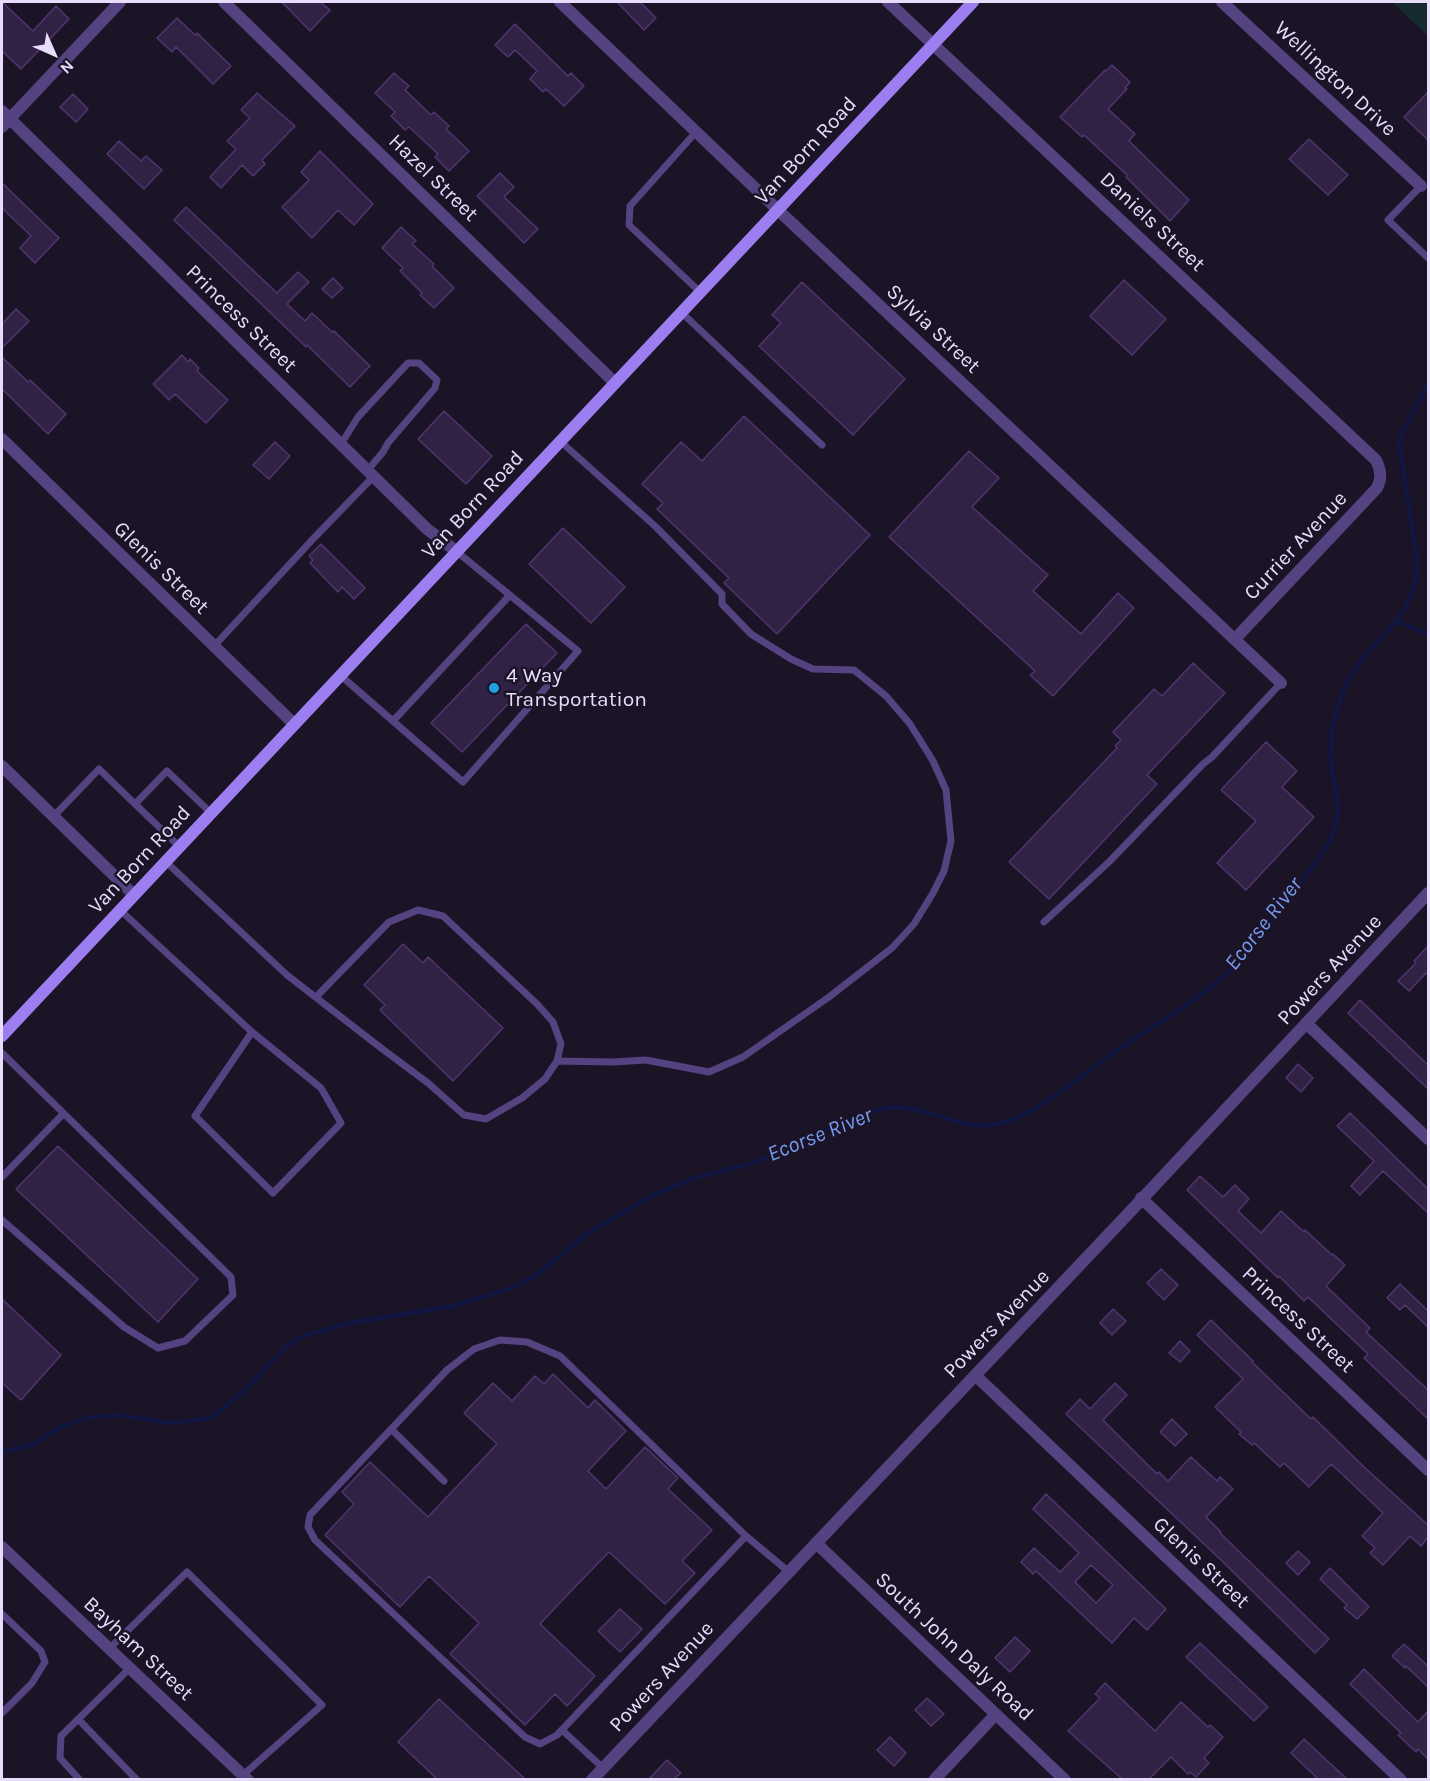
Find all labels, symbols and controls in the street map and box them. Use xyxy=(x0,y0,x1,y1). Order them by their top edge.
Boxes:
street label: Wellington Drive xyxy=(1269,16,1401,142)
north arrow xyxy=(24,24,84,84)
text: N xyxy=(56,56,78,78)
street label: Van Born Road xyxy=(750,92,862,210)
street label: Hazel Street xyxy=(383,129,483,227)
street label: Daniels Street xyxy=(1094,167,1210,277)
street label: Princess Street xyxy=(180,260,302,378)
street label: Sylvia Street xyxy=(881,279,985,379)
street label: Van Born Road xyxy=(417,446,529,564)
street label: Currier Avenue xyxy=(1239,486,1353,606)
street label: Glenis Street xyxy=(108,516,214,620)
place label: 4 Way Transportation xyxy=(506,663,647,713)
marker: 4 Way Transportation xyxy=(487,681,501,695)
street label: Van Born Road xyxy=(84,801,196,919)
water label: Ecorse River xyxy=(1220,872,1308,976)
street label: Powers Avenue xyxy=(1272,910,1388,1030)
water label: Ecorse River xyxy=(764,1102,876,1168)
street label: Princess Street xyxy=(1237,1262,1359,1378)
street label: Powers Avenue xyxy=(939,1264,1055,1384)
street label: Glenis Street xyxy=(1148,1512,1254,1614)
street label: South John Daly Road xyxy=(870,1567,1038,1727)
street label: Bayham Street xyxy=(78,1592,198,1706)
street label: Powers Avenue xyxy=(604,1617,720,1737)

